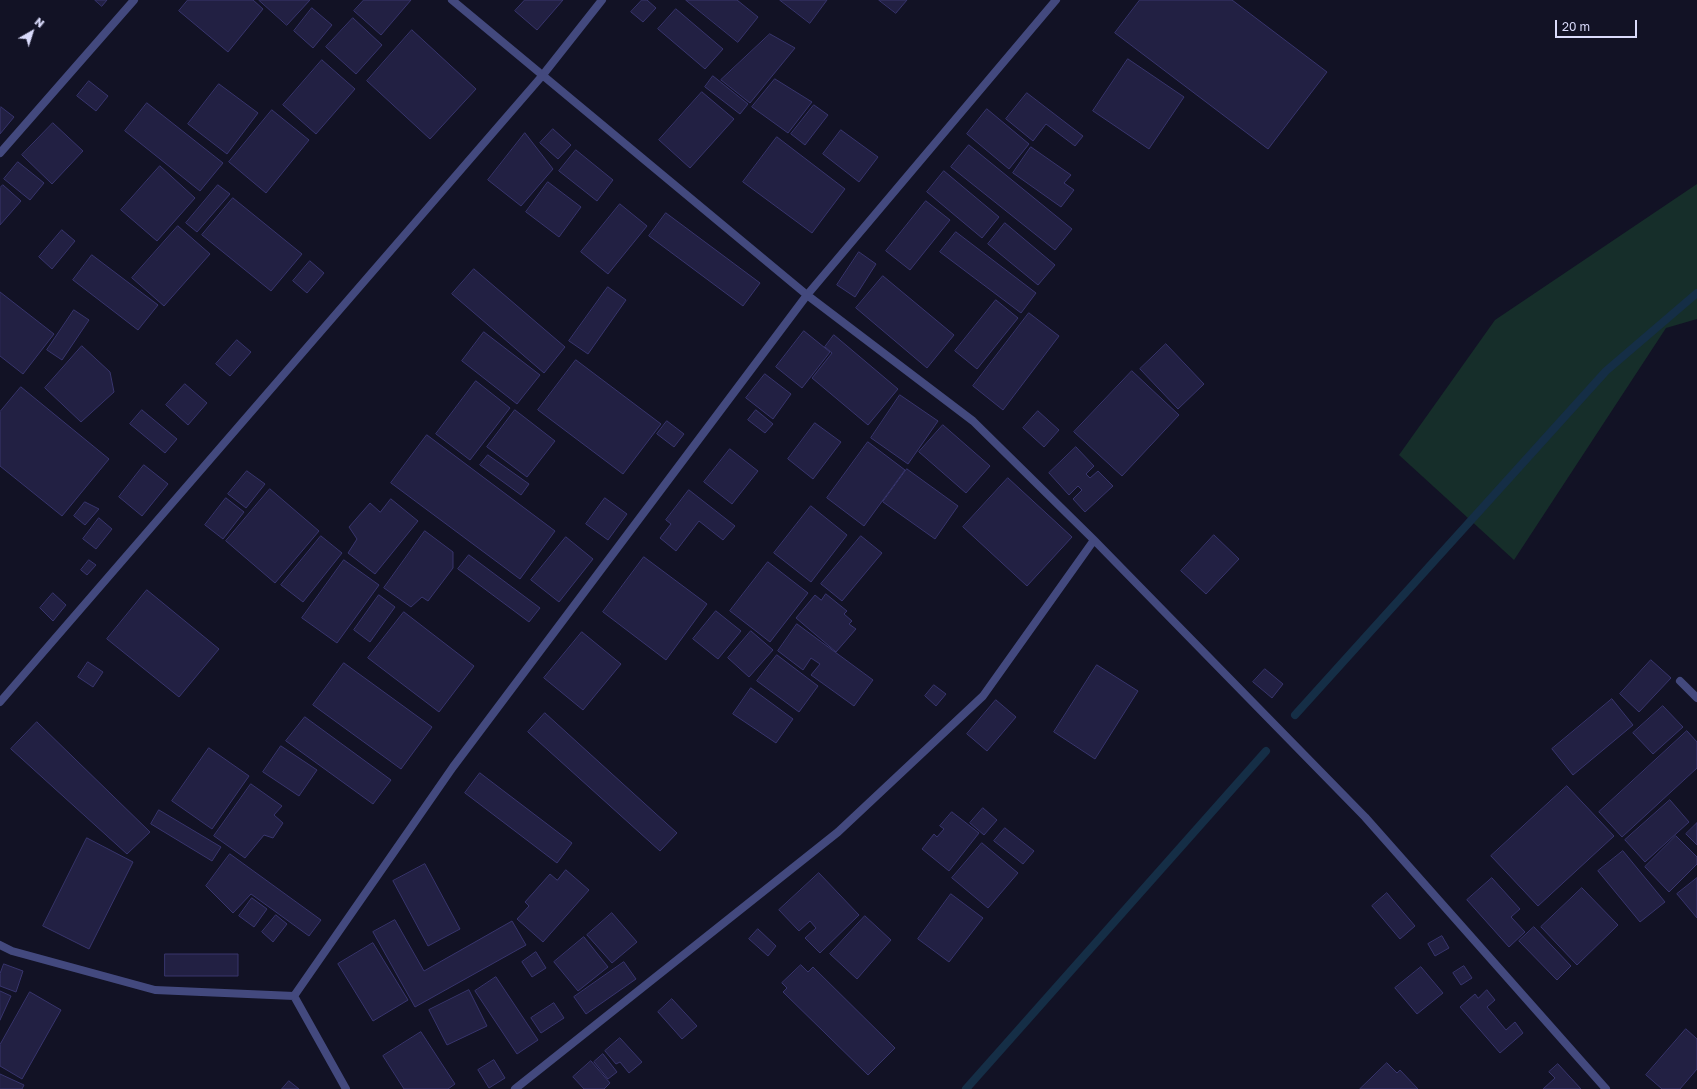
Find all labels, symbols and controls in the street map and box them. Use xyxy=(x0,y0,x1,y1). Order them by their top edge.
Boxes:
north arrow xyxy=(12,12,52,52)
scale bar xyxy=(1557,12,1639,38)
text: N xyxy=(33,15,47,30)
text: 20 m xyxy=(1562,19,1590,34)

